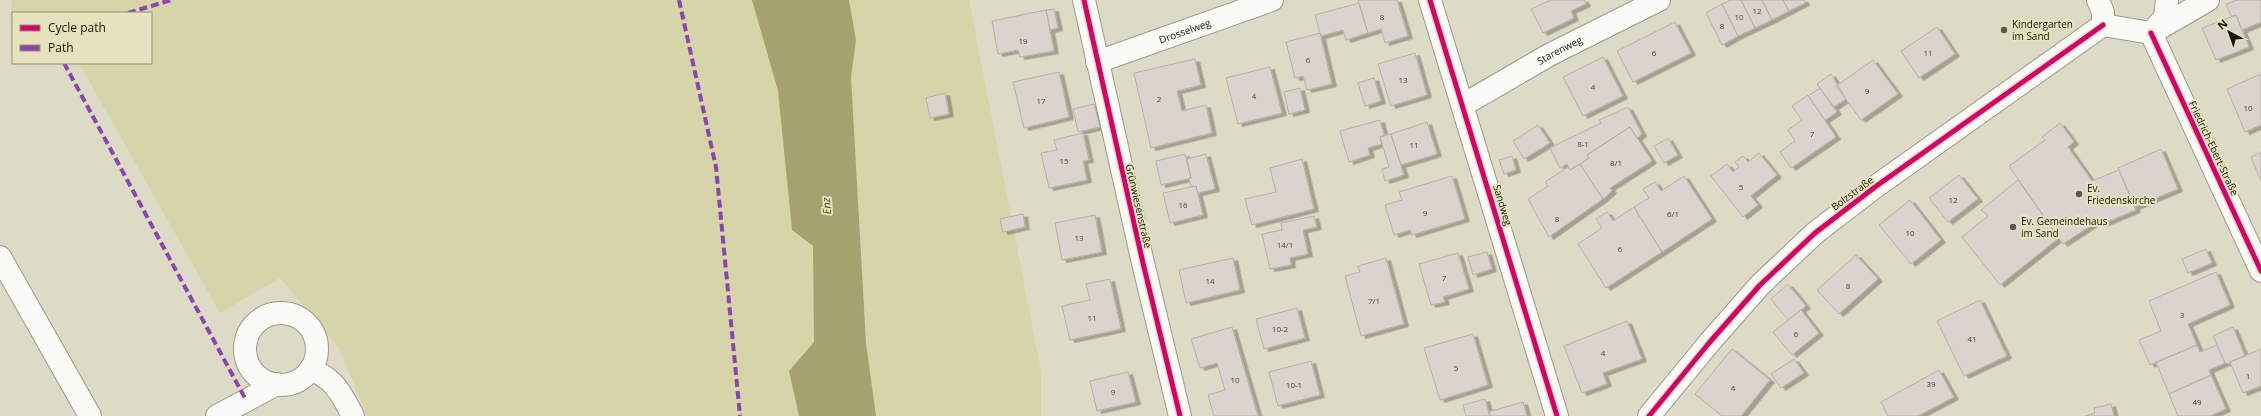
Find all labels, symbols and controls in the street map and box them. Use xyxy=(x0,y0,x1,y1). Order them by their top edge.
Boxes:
house number: 12 xyxy=(1752,5,1762,16)
house number: 8 xyxy=(1380,11,1385,22)
house number: 10 xyxy=(1734,11,1744,22)
legend xyxy=(12,12,152,64)
north arrow xyxy=(2209,12,2249,52)
street label: Drosselweg xyxy=(1157,15,1213,47)
text: N xyxy=(2214,15,2230,33)
place label: Kindergarten im Sand xyxy=(2012,17,2073,43)
text: Cycle path xyxy=(48,19,106,36)
house number: 8 xyxy=(1720,20,1725,31)
marker: Kindergarten im Sand xyxy=(1999,25,2009,35)
street label: Starenweg xyxy=(1534,32,1585,68)
house number: 19 xyxy=(1018,35,1028,46)
text: Path xyxy=(48,39,74,56)
house number: 6 xyxy=(1652,47,1657,58)
house number: 11 xyxy=(1923,47,1933,58)
house number: 6 xyxy=(1306,54,1311,65)
house number: 13 xyxy=(1398,74,1408,85)
house number: 4 xyxy=(1591,81,1596,92)
house number: 9 xyxy=(1865,85,1870,96)
house number: 4 xyxy=(1252,90,1257,101)
house number: 2 xyxy=(1157,93,1162,104)
house number: 17 xyxy=(1036,95,1046,106)
street label: Friedrich-Ebert-Straße xyxy=(2186,98,2242,198)
house number: 10 xyxy=(2243,102,2253,113)
house number: 7 xyxy=(1810,128,1815,139)
house number: 8-1 xyxy=(1577,138,1589,149)
house number: 11 xyxy=(1409,139,1419,150)
house number: 15 xyxy=(1059,155,1069,166)
house number: 8/1 xyxy=(1610,157,1622,168)
street label: Grünwiesenstraße xyxy=(1123,163,1156,250)
street label: Bolzstraße xyxy=(1828,172,1876,213)
house number: 5 xyxy=(1739,181,1744,192)
place label: Ev. Friedenskirche xyxy=(2087,181,2156,207)
street label: Sandweg xyxy=(1490,183,1516,228)
marker: Ev. Friedenskirche xyxy=(2074,189,2084,199)
house number: 12 xyxy=(1948,194,1958,205)
water label: Enz xyxy=(818,197,834,215)
house number: 16 xyxy=(1178,199,1188,210)
house number: 9 xyxy=(1423,207,1428,218)
house number: 6/1 xyxy=(1667,208,1679,219)
house number: 8 xyxy=(1555,213,1560,224)
place label: Ev. Gemeindehaus im Sand xyxy=(2021,214,2108,240)
marker: Ev. Gemeindehaus im Sand xyxy=(2008,222,2018,232)
house number: 10 xyxy=(1905,227,1915,238)
house number: 13 xyxy=(1074,232,1084,243)
house number: 14/1 xyxy=(1277,239,1293,250)
house number: 6 xyxy=(1618,243,1623,254)
house number: 7 xyxy=(1442,272,1447,283)
house number: 14 xyxy=(1205,275,1215,286)
house number: 8 xyxy=(1846,280,1851,291)
house number: 7/1 xyxy=(1368,295,1380,306)
house number: 3 xyxy=(2180,309,2185,320)
house number: 11 xyxy=(1087,312,1097,323)
house number: 10-2 xyxy=(1272,323,1289,334)
house number: 6 xyxy=(1794,328,1799,339)
house number: 41 xyxy=(1967,333,1977,344)
house number: 4 xyxy=(1601,347,1606,358)
house number: 5 xyxy=(1454,362,1459,373)
house number: 1 xyxy=(2246,370,2250,381)
house number: 10 xyxy=(1230,374,1240,385)
house number: 39 xyxy=(1926,378,1936,389)
house number: 10-1 xyxy=(1286,379,1302,390)
house number: 4 xyxy=(1731,382,1736,393)
house number: 9 xyxy=(1111,386,1116,397)
house number: 49 xyxy=(2192,396,2202,407)

